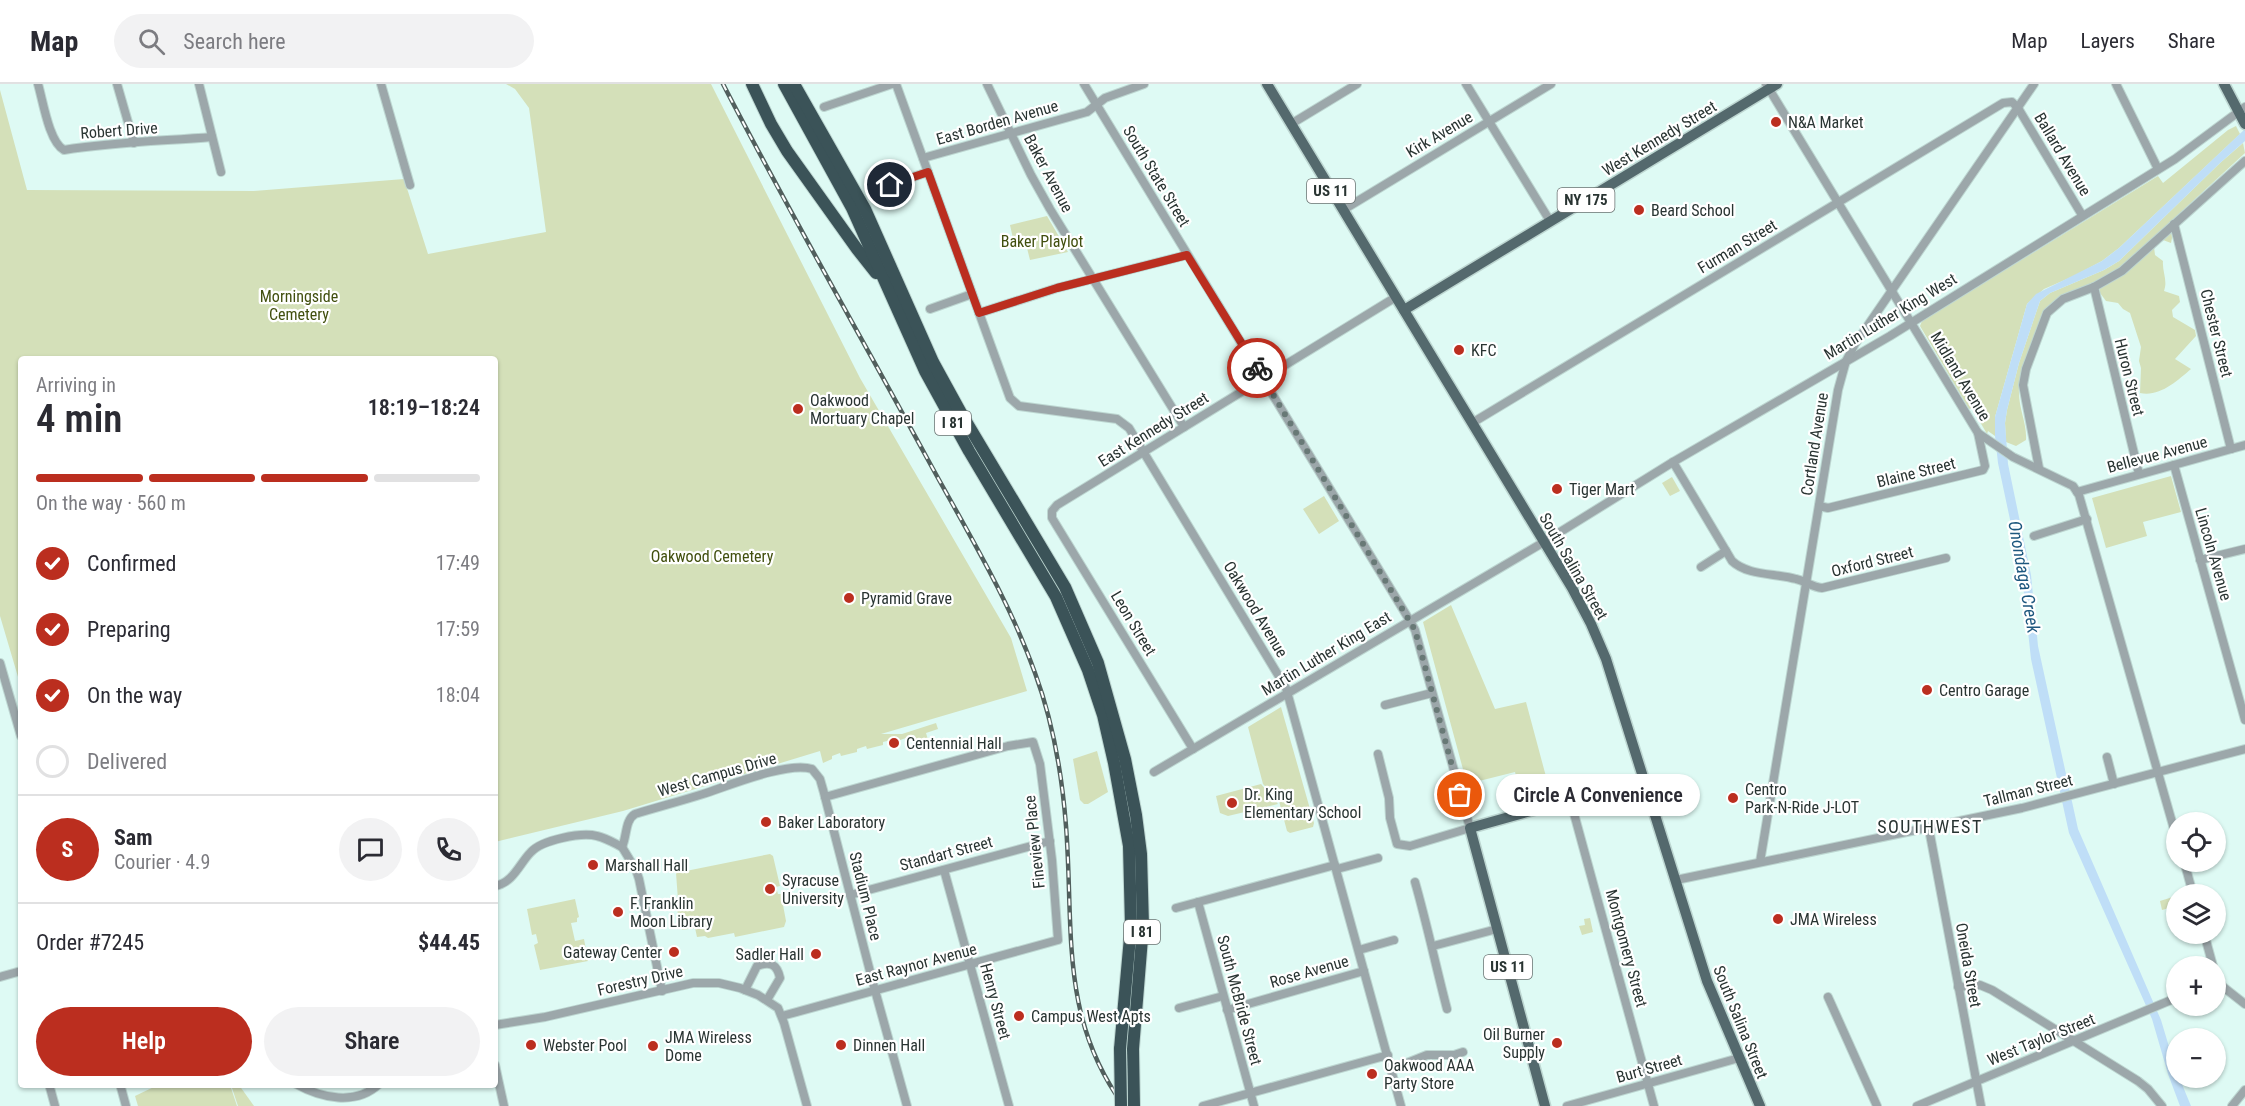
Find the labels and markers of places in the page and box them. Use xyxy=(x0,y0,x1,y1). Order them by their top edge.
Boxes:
place label: N&A Market xyxy=(1788,113,1864,132)
marker: N&A Market xyxy=(1769,115,1783,129)
pin xyxy=(864,159,915,210)
place label: Beard School xyxy=(1651,201,1734,220)
marker: Beard School xyxy=(1632,203,1646,217)
place label: KFC xyxy=(1471,341,1497,360)
marker: KFC xyxy=(1452,343,1466,357)
place label: Oakwood Mortuary Chapel xyxy=(810,391,914,428)
marker: Oakwood Mortuary Chapel xyxy=(791,402,805,416)
place label: Tiger Mart xyxy=(1569,480,1635,499)
marker: Tiger Mart xyxy=(1550,482,1564,496)
place label: Pyramid Grave xyxy=(861,589,952,608)
marker: Pyramid Grave xyxy=(842,591,856,605)
place label: Centro Garage xyxy=(1939,681,2029,700)
marker: Centro Garage xyxy=(1920,683,1934,697)
place label: Centennial Hall xyxy=(906,734,1002,753)
marker: Centennial Hall xyxy=(887,736,901,750)
pin xyxy=(1434,769,1485,820)
callout: Circle A Convenience xyxy=(1496,774,1700,816)
place label: Centro Park-N-Ride J-LOT xyxy=(1745,780,1859,817)
place label: Dr. King Elementary School xyxy=(1244,785,1361,822)
marker: Centro Park-N-Ride J-LOT xyxy=(1726,791,1740,805)
marker: Dr. King Elementary School xyxy=(1225,796,1239,810)
place label: Baker Laboratory xyxy=(778,813,886,832)
marker: Baker Laboratory xyxy=(759,815,773,829)
place label: Marshall Hall xyxy=(605,856,688,875)
marker: Marshall Hall xyxy=(586,858,600,872)
place label: Syracuse University xyxy=(782,871,844,908)
marker: Syracuse University xyxy=(763,882,777,896)
place label: F. Franklin Moon Library xyxy=(630,894,713,931)
marker: F. Franklin Moon Library xyxy=(611,905,625,919)
place label: JMA Wireless xyxy=(1790,910,1877,929)
marker: JMA Wireless xyxy=(1771,912,1785,926)
place label: Gateway Center xyxy=(563,943,662,962)
marker: Gateway Center xyxy=(667,945,681,959)
place label: Sadler Hall xyxy=(735,945,804,964)
marker: Sadler Hall xyxy=(809,947,823,961)
place label: Campus West Apts xyxy=(1031,1007,1151,1026)
marker: Campus West Apts xyxy=(1012,1009,1026,1023)
place label: Oil Burner Supply xyxy=(1483,1025,1545,1062)
place label: JMA Wireless Dome xyxy=(665,1028,752,1065)
place label: Webster Pool xyxy=(543,1036,627,1055)
place label: Dinnen Hall xyxy=(853,1036,925,1055)
marker: Oil Burner Supply xyxy=(1550,1036,1564,1050)
marker: Webster Pool xyxy=(524,1038,538,1052)
marker: Dinnen Hall xyxy=(834,1038,848,1052)
marker: JMA Wireless Dome xyxy=(646,1039,660,1053)
place label: Oakwood AAA Party Store xyxy=(1384,1056,1474,1093)
marker: Oakwood AAA Party Store xyxy=(1365,1067,1379,1081)

